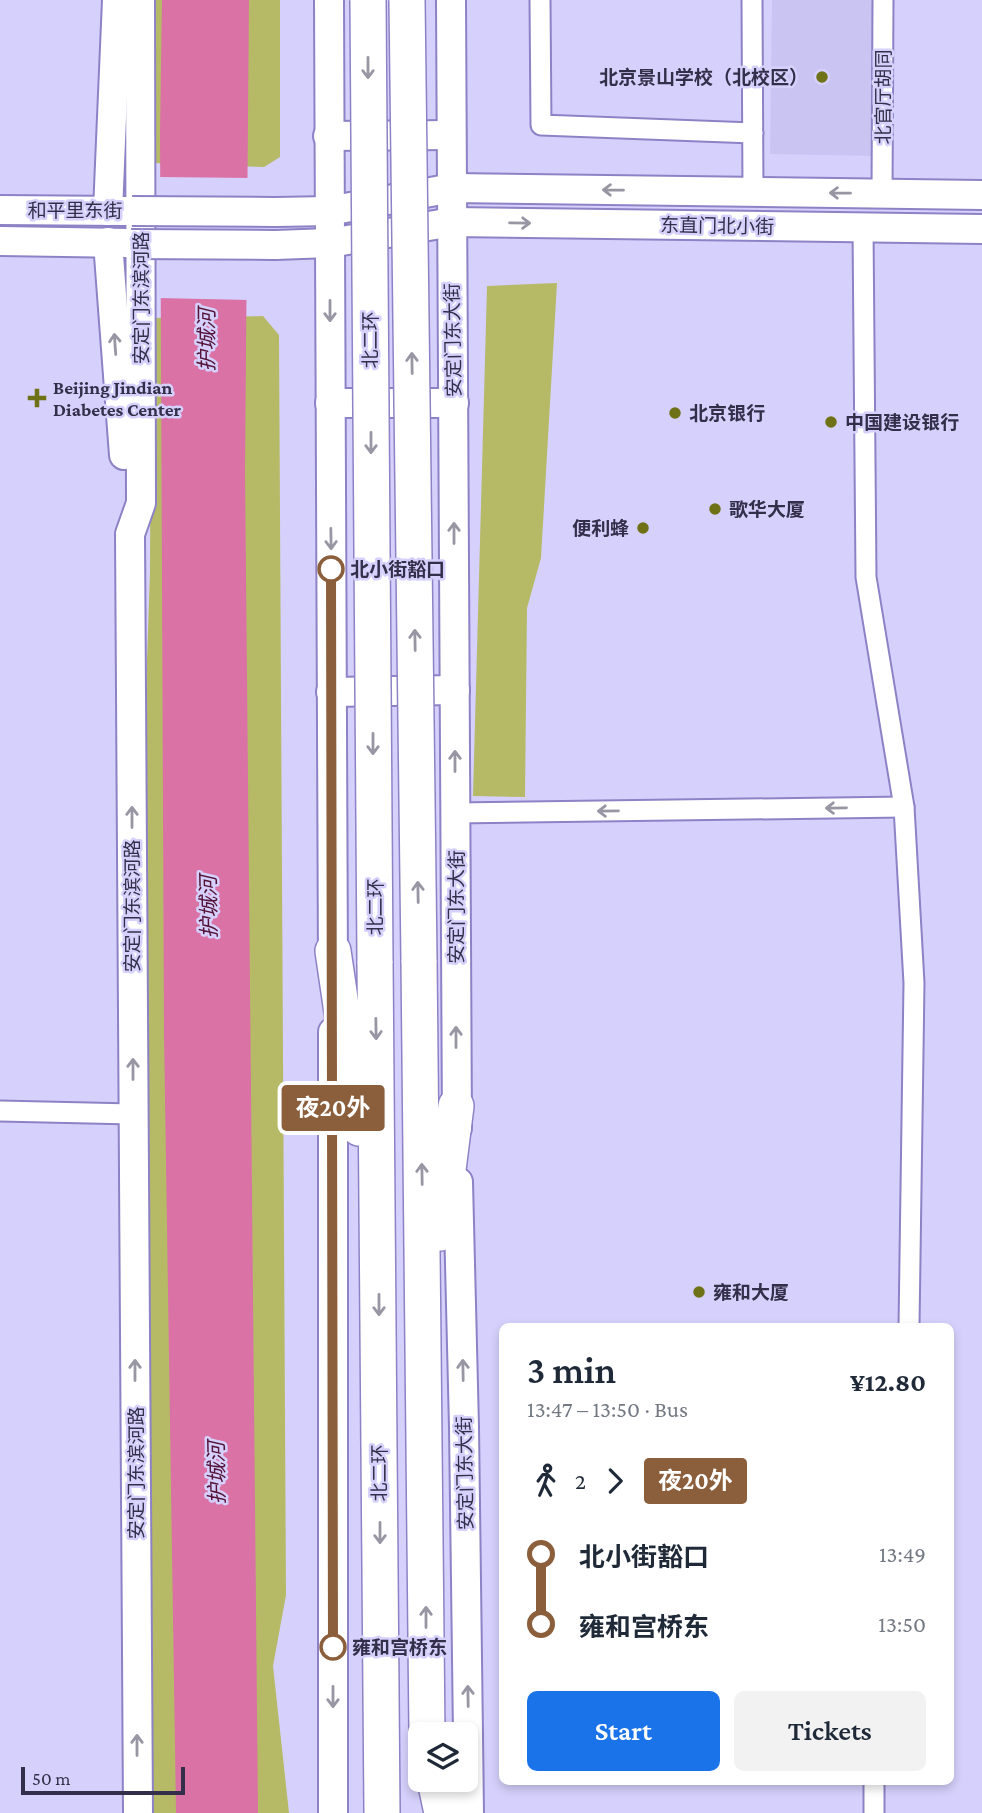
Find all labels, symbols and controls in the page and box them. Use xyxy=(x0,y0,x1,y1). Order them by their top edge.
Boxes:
street label: 北官厅胡同 xyxy=(873,49,894,145)
one-way arrow xyxy=(361,56,375,79)
place label: 北京景山学校（北校区） xyxy=(599,67,808,88)
marker: 北京景山学校（北校区） xyxy=(814,69,830,85)
one-way arrow xyxy=(602,184,625,197)
one-way arrow xyxy=(829,186,852,200)
street label: 和平里东街 xyxy=(27,200,123,221)
street label: 东直门北小街 xyxy=(660,215,774,237)
one-way arrow xyxy=(508,216,531,230)
street label: 安定门东滨河路 xyxy=(131,231,152,365)
street label: 安定门东大街 xyxy=(442,283,464,397)
one-way arrow xyxy=(323,300,337,323)
water label: 护城河 xyxy=(195,305,219,372)
street label: 北二环 xyxy=(360,311,381,369)
one-way arrow xyxy=(109,333,122,356)
one-way arrow xyxy=(405,352,419,375)
place label: Beijing Jindian Diabetes Center xyxy=(53,377,182,420)
marker: Beijing Jindian Diabetes Center xyxy=(27,388,47,408)
place label: 北京银行 xyxy=(689,403,765,424)
marker: 北京银行 xyxy=(667,405,683,421)
place label: 中国建设银行 xyxy=(845,412,959,433)
marker: 中国建设银行 xyxy=(823,414,839,430)
one-way arrow xyxy=(364,431,378,454)
place label: 歌华大厦 xyxy=(729,499,805,520)
marker: 歌华大厦 xyxy=(707,501,723,517)
place label: 便利蜂 xyxy=(572,518,629,539)
marker: 便利蜂 xyxy=(635,520,651,536)
one-way arrow xyxy=(447,522,461,545)
one-way arrow xyxy=(324,527,337,550)
marker: 北小街豁口 xyxy=(318,556,344,582)
place label: 北小街豁口 xyxy=(350,559,445,580)
one-way arrow xyxy=(408,629,422,652)
one-way arrow xyxy=(367,732,380,755)
one-way arrow xyxy=(448,750,462,773)
one-way arrow xyxy=(824,801,847,814)
one-way arrow xyxy=(597,804,620,818)
one-way arrow xyxy=(125,806,138,829)
street label: 安定门东滨河路 xyxy=(122,839,143,973)
street label: 安定门东大街 xyxy=(446,850,467,964)
water label: 护城河 xyxy=(196,871,222,939)
street label: 北二环 xyxy=(365,878,386,936)
one-way arrow xyxy=(411,880,425,903)
one-way arrow xyxy=(369,1017,383,1040)
one-way arrow xyxy=(449,1026,463,1049)
one-way arrow xyxy=(126,1058,140,1081)
line badge: 夜20外 xyxy=(284,1085,382,1131)
text: 夜20外 xyxy=(296,1094,370,1121)
one-way arrow xyxy=(415,1163,428,1186)
place label: 雍和大厦 xyxy=(713,1282,789,1303)
marker: 雍和大厦 xyxy=(691,1284,707,1300)
one-way arrow xyxy=(372,1294,386,1317)
text: 3 min xyxy=(527,1349,616,1391)
one-way arrow xyxy=(128,1359,142,1382)
one-way arrow xyxy=(456,1359,470,1382)
text: ¥12.80 xyxy=(850,1368,926,1397)
text: 13:47 – 13:50 · Bus xyxy=(527,1396,688,1422)
street label: 安定门东滨河路 xyxy=(126,1406,147,1540)
street label: 安定门东大街 xyxy=(454,1416,476,1530)
water label: 护城河 xyxy=(204,1437,230,1505)
street label: 北二环 xyxy=(369,1444,390,1502)
icon: walk xyxy=(527,1462,565,1500)
icon: forward xyxy=(596,1462,634,1500)
text: 夜20外 xyxy=(658,1467,733,1494)
text: 2 xyxy=(575,1468,586,1494)
one-way arrow xyxy=(373,1521,387,1544)
text: 13:49 xyxy=(879,1541,926,1567)
text: 北小街豁口 xyxy=(579,1543,709,1572)
one-way arrow xyxy=(419,1606,433,1629)
text: 13:50 xyxy=(878,1611,926,1637)
text: 雍和宫桥东 xyxy=(579,1613,709,1642)
marker: 雍和宫桥东 xyxy=(320,1634,346,1660)
place label: 雍和宫桥东 xyxy=(352,1637,447,1658)
one-way arrow xyxy=(461,1685,474,1708)
one-way arrow xyxy=(326,1686,340,1709)
button: Start xyxy=(527,1691,720,1771)
button: Tickets xyxy=(734,1691,926,1771)
map controls xyxy=(408,1722,478,1792)
button: layers xyxy=(408,1722,478,1792)
one-way arrow xyxy=(130,1734,144,1757)
scale bar xyxy=(21,1764,186,1796)
text: 50 m xyxy=(32,1768,71,1789)

